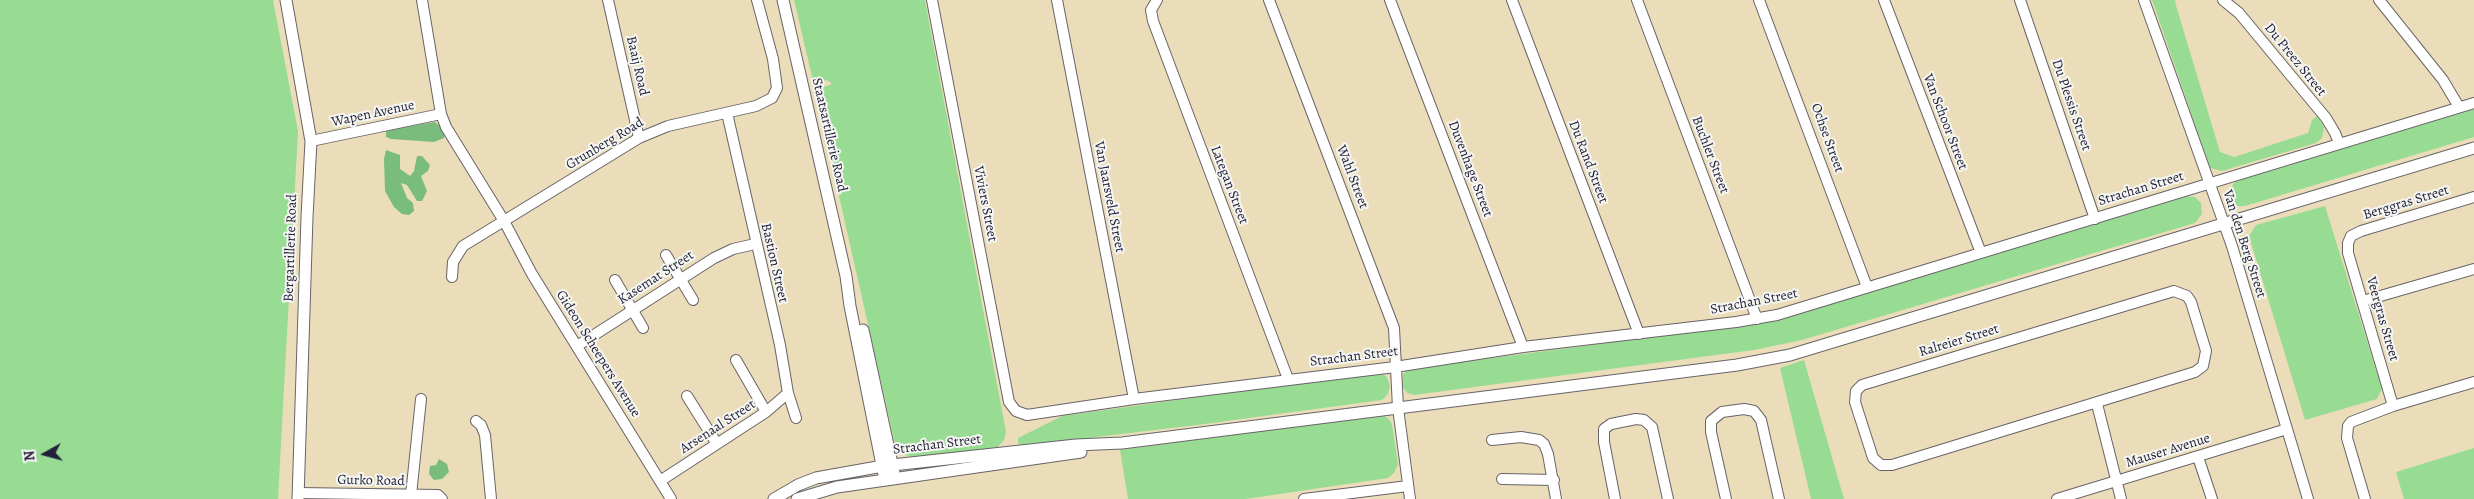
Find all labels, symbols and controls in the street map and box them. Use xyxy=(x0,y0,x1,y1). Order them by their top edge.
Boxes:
street label: Du Preez Street xyxy=(2260,20,2330,100)
street label: Baaij Road xyxy=(622,35,652,97)
street label: Du Plessis Street xyxy=(2047,57,2095,153)
street label: Van Schoor Street xyxy=(1919,72,1971,172)
street label: Staatsartillerie Road xyxy=(808,76,850,194)
street label: Wapen Avenue xyxy=(330,97,416,131)
street label: Ochse Street xyxy=(1807,101,1847,175)
street label: Grunberg Road xyxy=(563,114,647,174)
street label: Buchler Street xyxy=(1688,114,1732,196)
street label: Duvenhage Street xyxy=(1444,118,1496,220)
street label: Du Rand Street xyxy=(1565,118,1611,206)
street label: Van Jaarsveld Street xyxy=(1090,140,1128,254)
street label: Lategan Street xyxy=(1206,143,1252,227)
street label: Wahl Street xyxy=(1332,143,1372,211)
street label: Viviers Street xyxy=(969,165,1001,243)
street label: Strachan Street xyxy=(2096,168,2186,210)
street label: Berggras Street xyxy=(2361,182,2451,224)
street label: Van den Berg Street xyxy=(2219,188,2269,300)
street label: Bergartillerie Road xyxy=(281,194,301,302)
street label: Bastion Street xyxy=(757,222,791,304)
street label: Kasemat Street xyxy=(615,247,697,309)
street label: Veergras Street xyxy=(2362,275,2402,363)
street label: Strachan Street xyxy=(1709,285,1799,319)
street label: Gideon Scheepers Avenue xyxy=(552,287,644,421)
street label: Ralreier Street xyxy=(1917,321,2001,361)
street label: Strachan Street xyxy=(1309,343,1399,371)
street label: Arsenaal Street xyxy=(677,396,759,458)
north arrow xyxy=(20,429,70,479)
street label: Mauser Avenue xyxy=(2124,430,2212,472)
street label: Strachan Street xyxy=(892,431,982,459)
text: N xyxy=(20,450,40,462)
street label: Gurko Road xyxy=(337,472,405,490)

